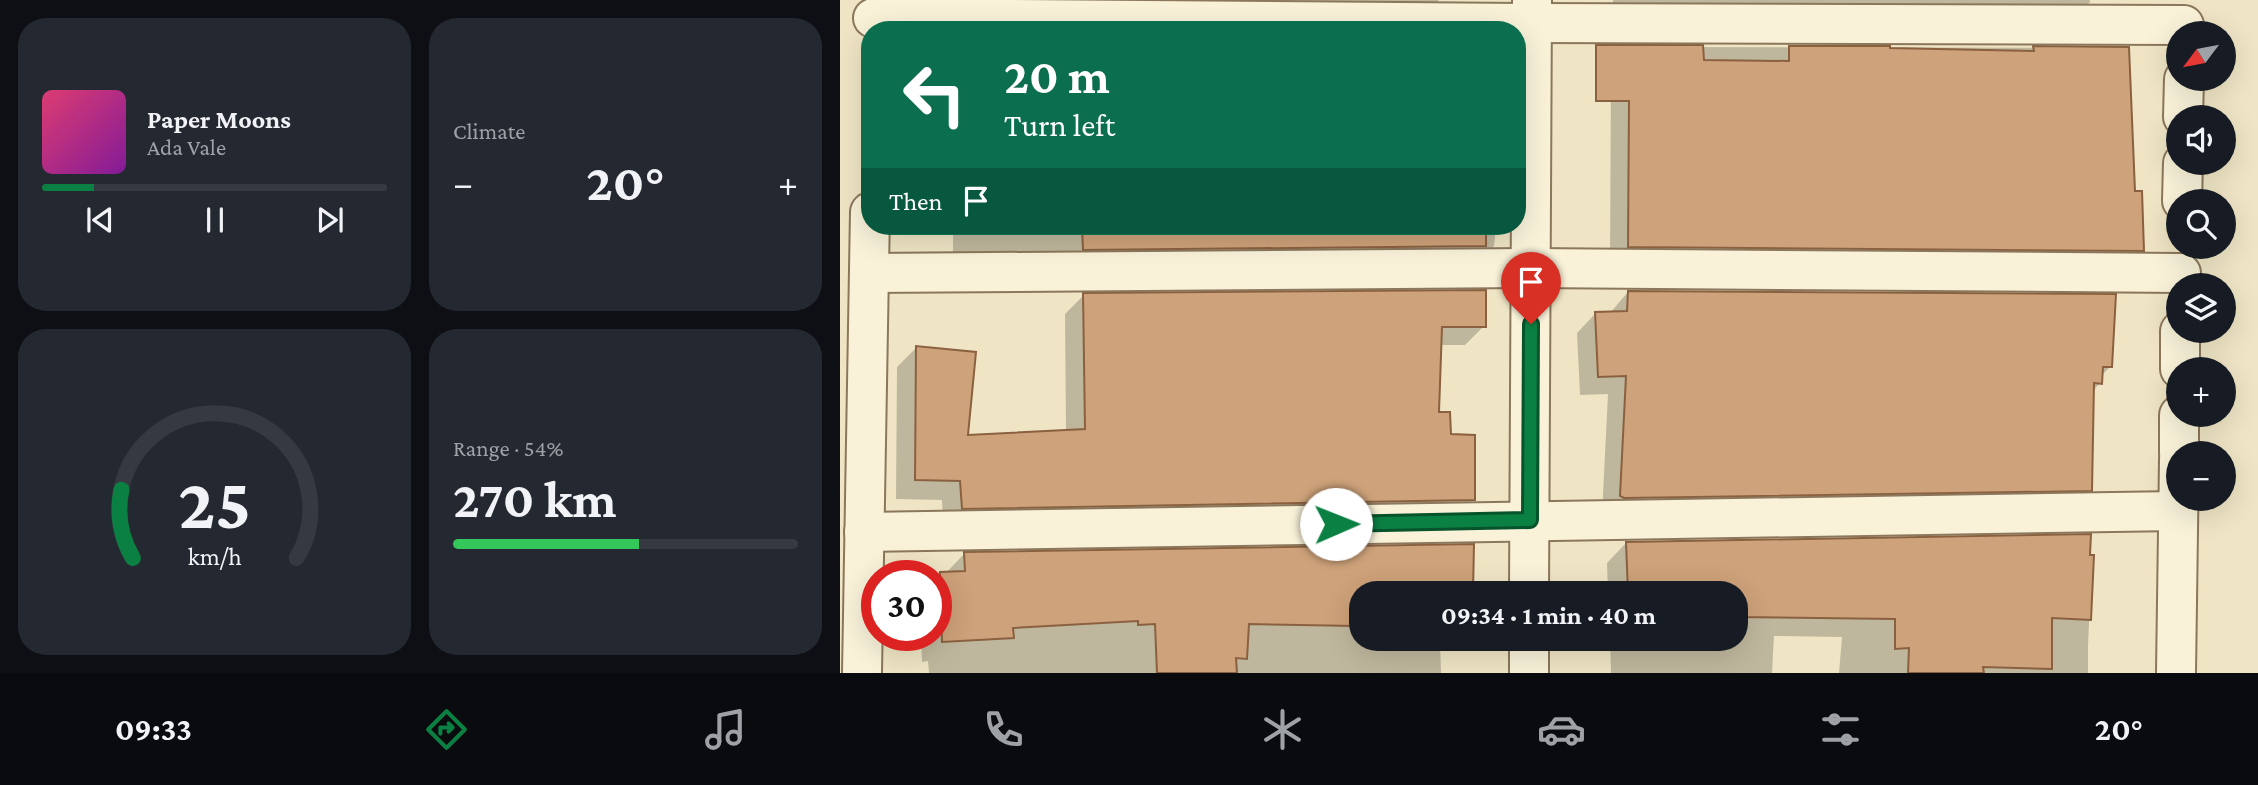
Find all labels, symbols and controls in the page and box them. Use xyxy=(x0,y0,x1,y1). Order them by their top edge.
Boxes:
north arrow xyxy=(2166,21,2236,91)
map controls xyxy=(2166,21,2236,511)
icon: left xyxy=(889,49,980,140)
text: 20 m xyxy=(1004,49,1110,104)
text: Paper Moons xyxy=(147,105,291,134)
button: sound xyxy=(2166,105,2236,175)
text: Turn left xyxy=(1004,107,1115,143)
text: Climate xyxy=(453,118,525,144)
text: Ada Vale xyxy=(147,134,226,160)
text: 20° xyxy=(586,153,665,211)
text: − xyxy=(453,162,473,204)
text: + xyxy=(778,162,798,204)
icon: arrive xyxy=(957,182,995,220)
text: Then xyxy=(889,187,943,216)
button: search xyxy=(2166,189,2236,259)
icon: previous xyxy=(81,201,119,239)
icon: pause xyxy=(196,201,234,239)
icon: next xyxy=(311,201,349,239)
pin xyxy=(1501,252,1561,324)
icon: arrive xyxy=(1512,263,1550,301)
button: layers xyxy=(2166,273,2236,343)
button: + xyxy=(2166,357,2236,427)
text: Range · 54% xyxy=(453,435,563,461)
button: − xyxy=(2166,441,2236,511)
text: 25 xyxy=(178,463,251,544)
text: 270 km xyxy=(453,470,617,528)
position arrow xyxy=(1299,487,1373,561)
text: km/h xyxy=(188,543,241,570)
speed limit sign: 30 xyxy=(861,560,952,651)
text: 09:34 · 1 min · 40 m xyxy=(1441,601,1656,630)
icon: directions xyxy=(422,705,471,754)
icon: music xyxy=(701,705,750,754)
icon: phone xyxy=(979,705,1028,754)
icon: climate xyxy=(1258,705,1307,754)
icon: car xyxy=(1537,705,1586,754)
icon: filters xyxy=(1816,705,1865,754)
text: 09:33 xyxy=(115,711,192,747)
text: 20° xyxy=(2095,711,2143,747)

